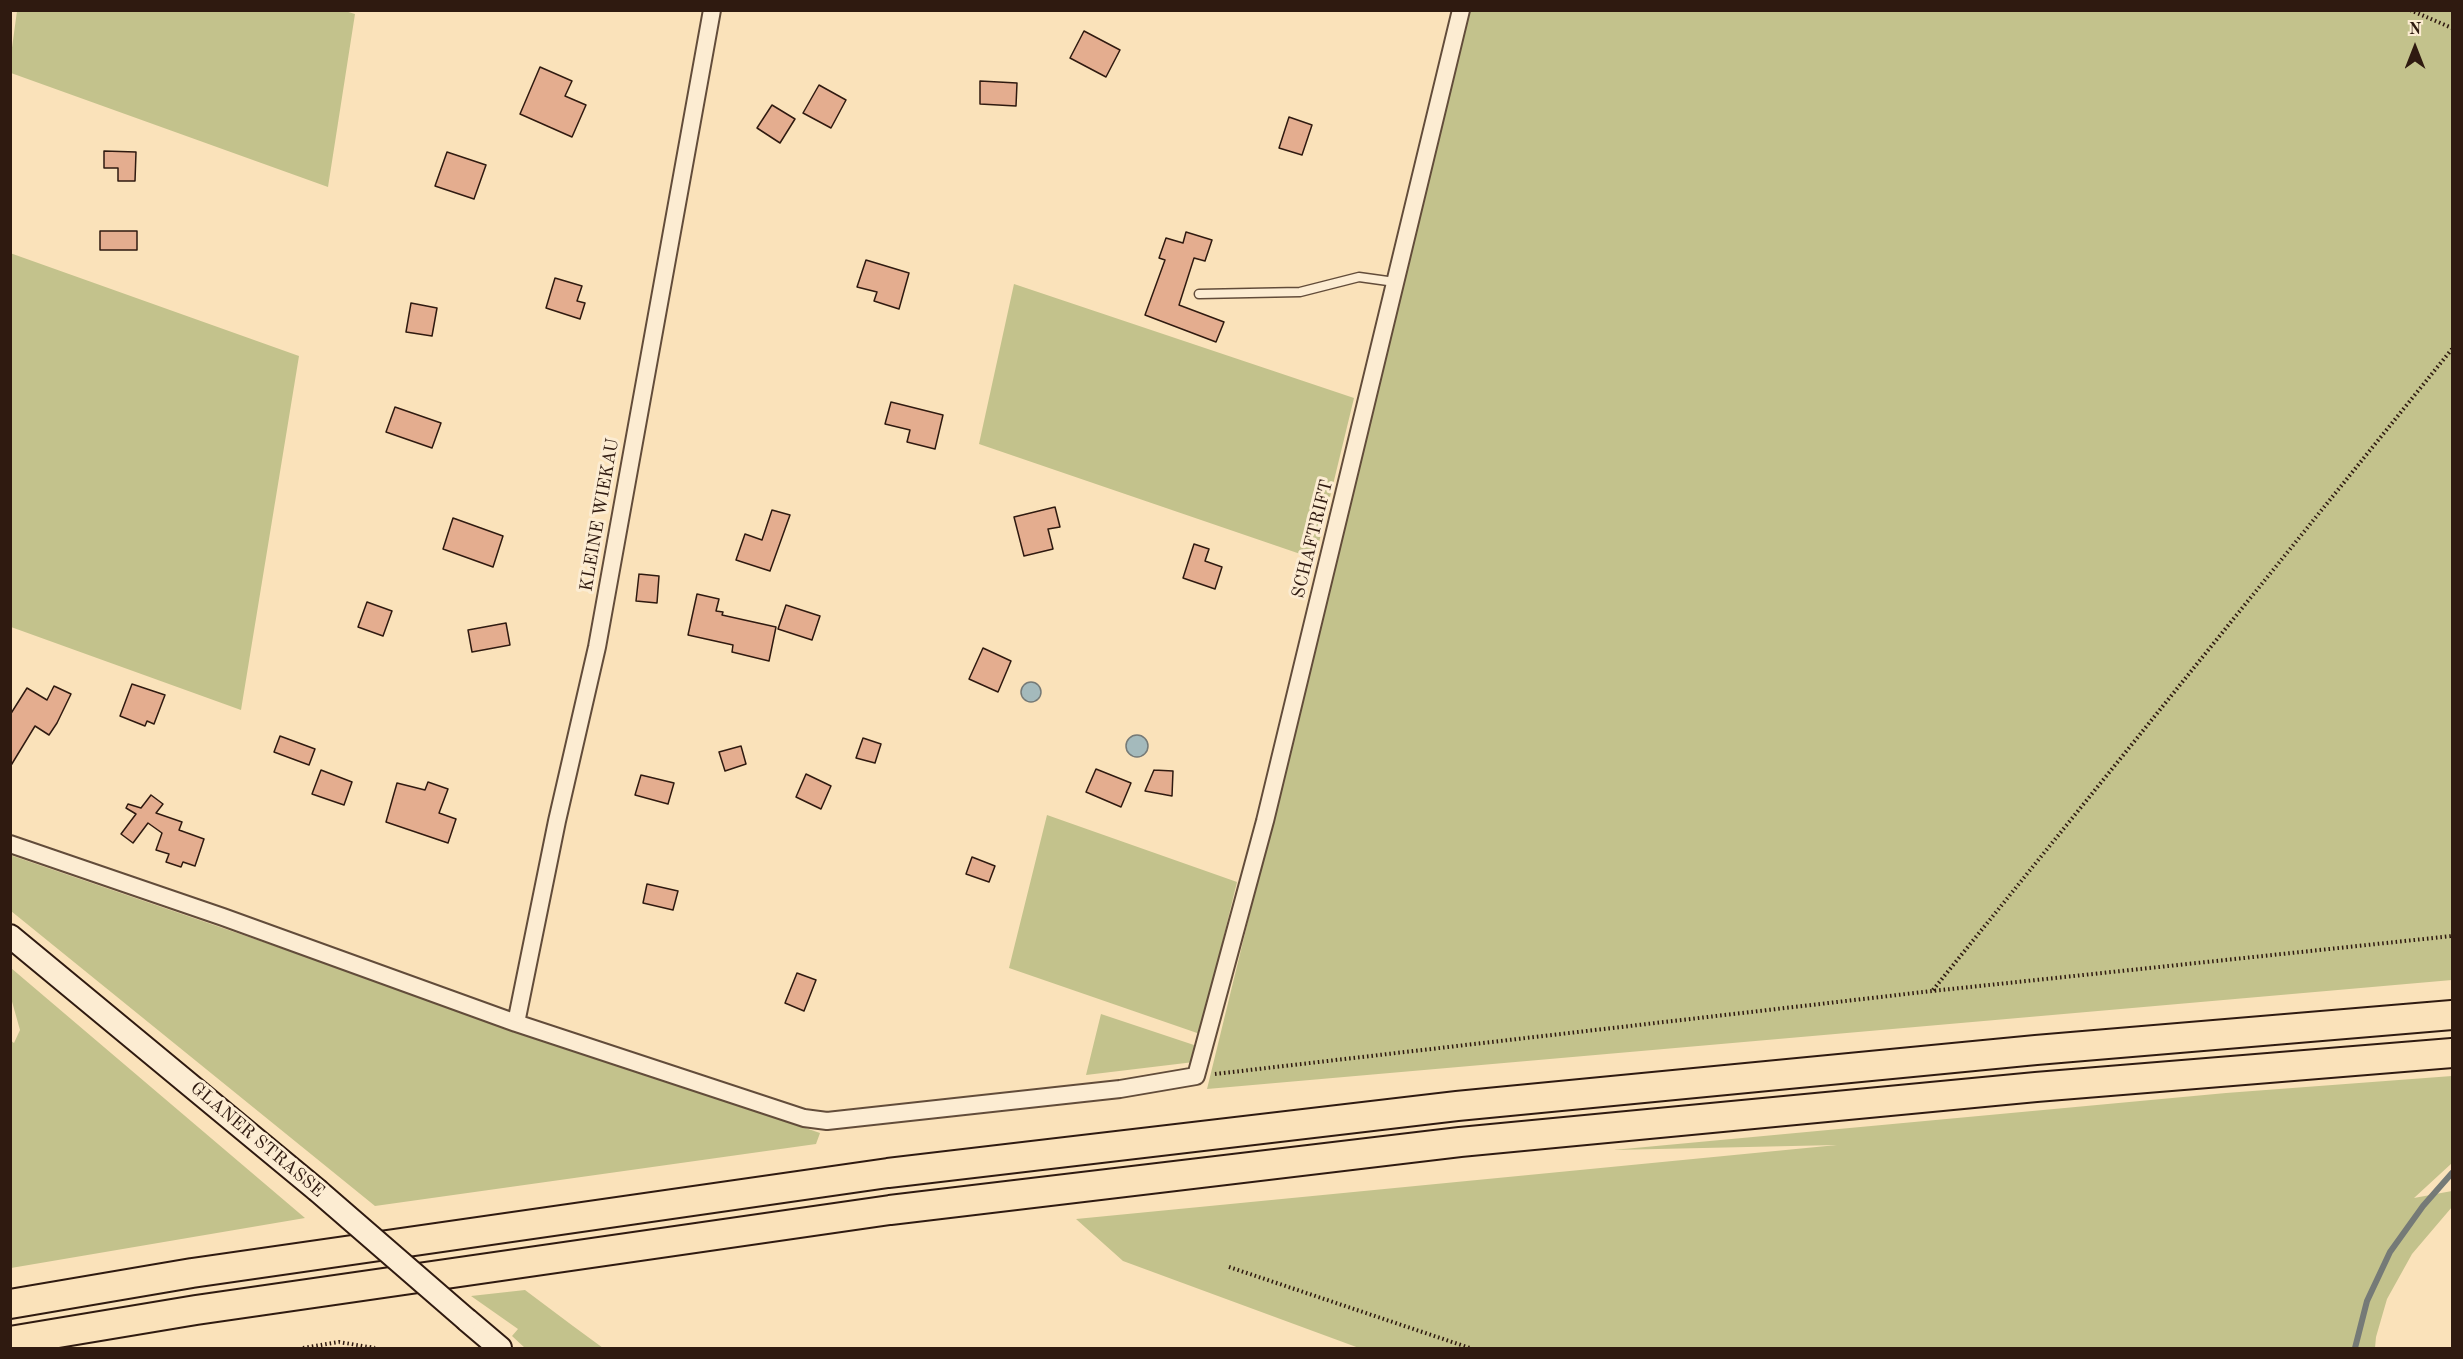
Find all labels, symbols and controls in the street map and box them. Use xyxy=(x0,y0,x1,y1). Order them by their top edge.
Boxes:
north arrow xyxy=(2385,18,2445,78)
text: N xyxy=(2409,22,2421,38)
street label: KLEINE WIEKAU xyxy=(576,437,624,593)
street label: SCHAFTRIFT xyxy=(1288,478,1338,600)
street label: GLANER STRASSE xyxy=(186,1078,328,1202)

